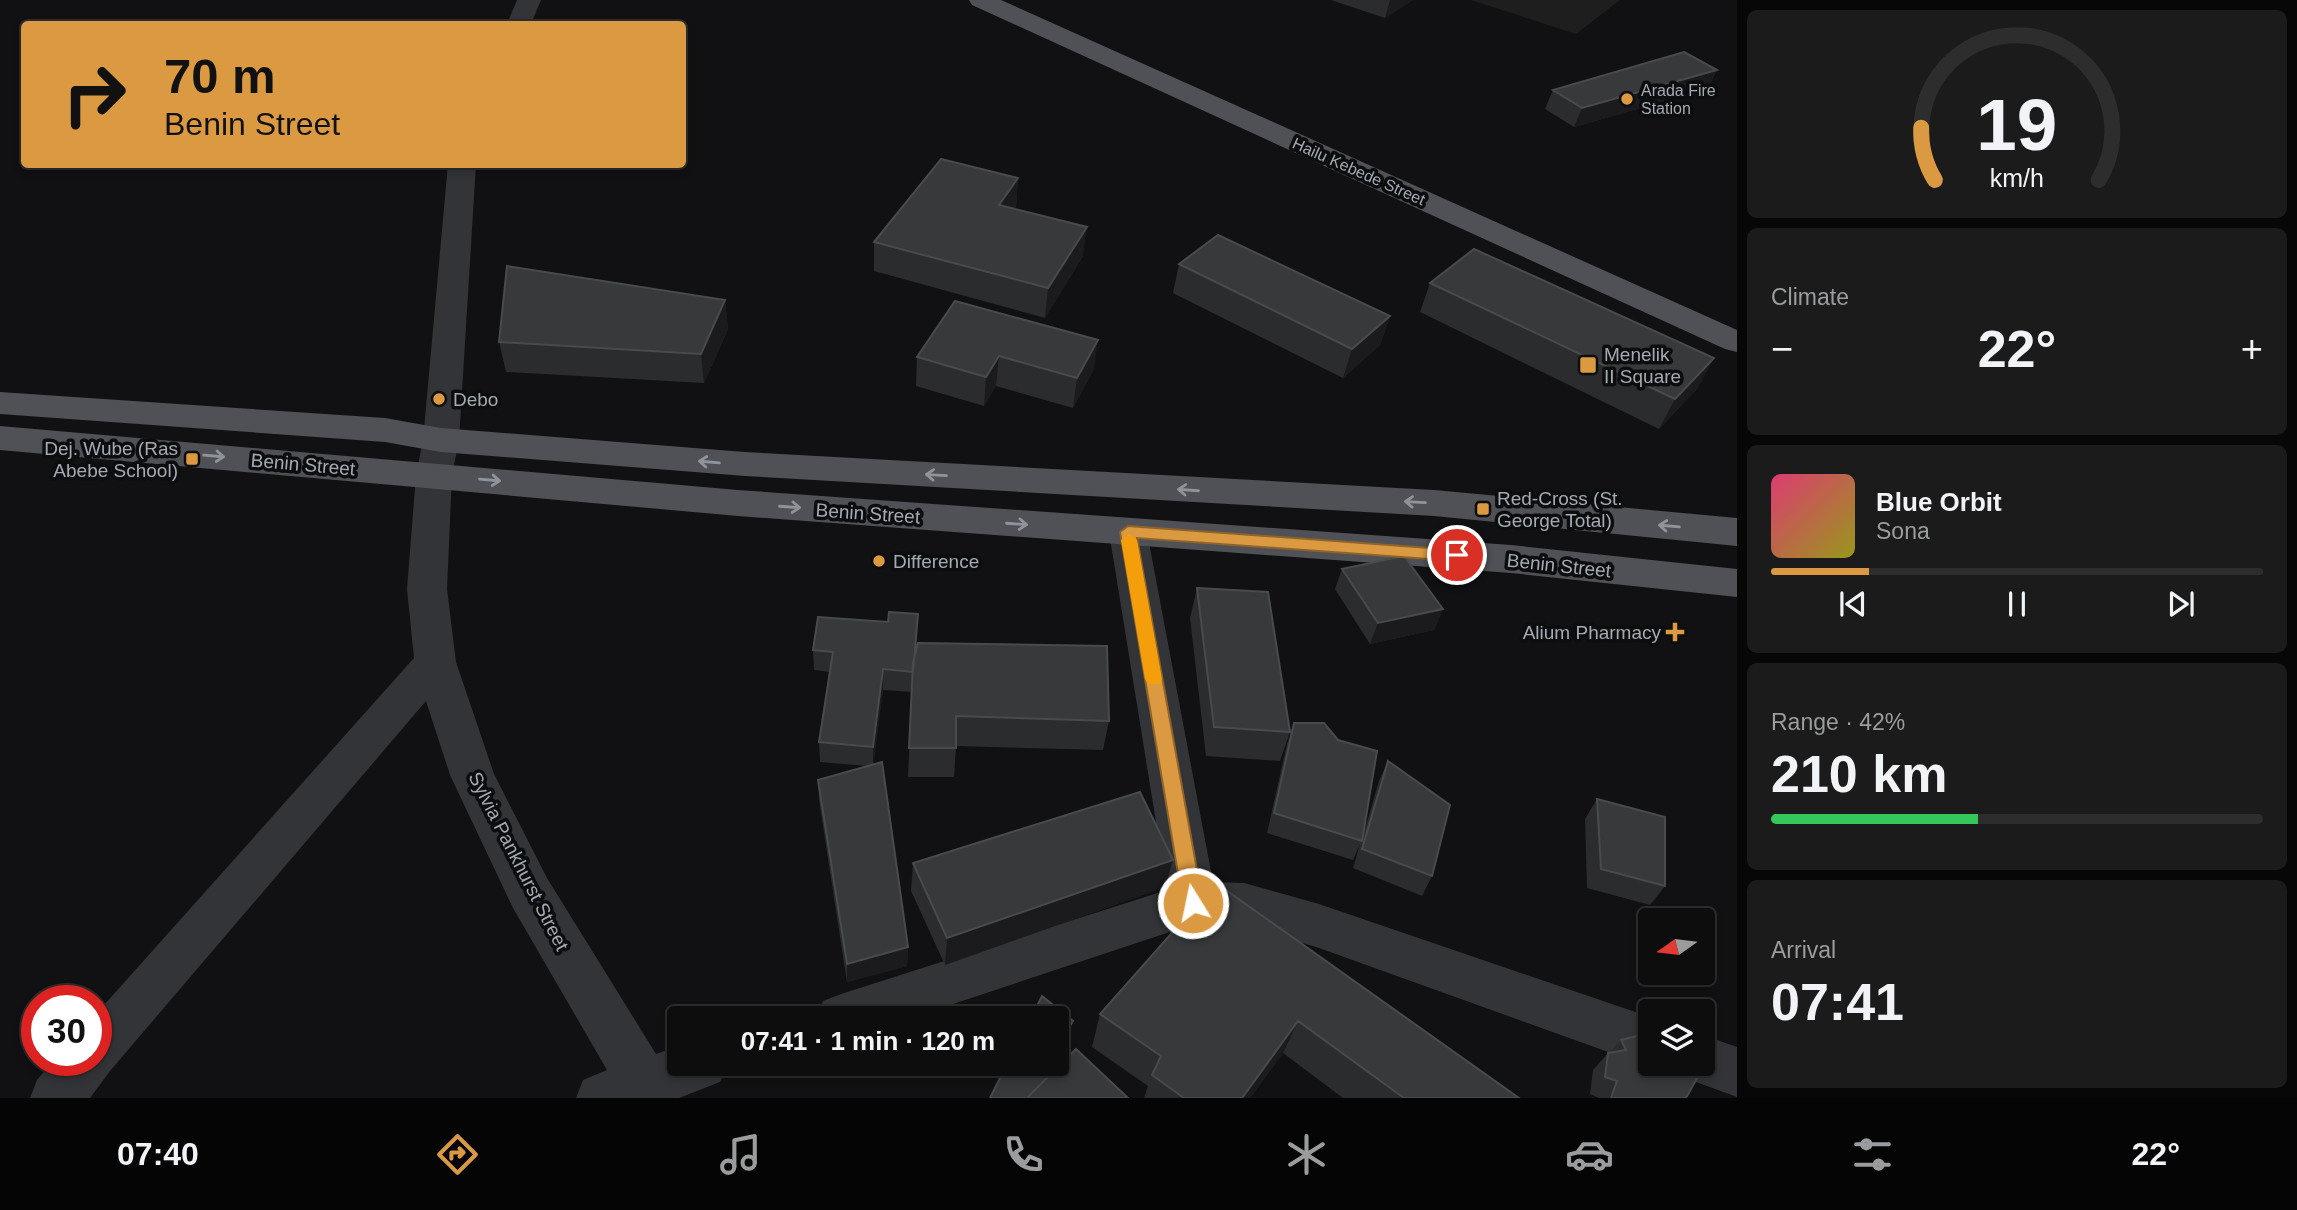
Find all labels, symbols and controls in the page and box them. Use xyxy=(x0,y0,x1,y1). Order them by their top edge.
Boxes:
icon: right xyxy=(49,49,140,140)
text: 70 m xyxy=(164,49,276,103)
place label: Arada Fire Station xyxy=(1641,82,1716,117)
text: 19 xyxy=(1977,84,2057,165)
marker: Arada Fire Station xyxy=(1619,91,1635,107)
text: Benin Street xyxy=(164,106,340,142)
street label: Hailu Kebede Street xyxy=(1290,135,1428,209)
text: km/h xyxy=(1990,164,2044,192)
text: Climate xyxy=(1771,284,1849,310)
text: 22° xyxy=(1978,320,2056,378)
text: − xyxy=(1771,328,1793,370)
text: + xyxy=(2241,328,2263,370)
place label: Menelik II Square xyxy=(1604,344,1681,387)
marker: Menelik II Square xyxy=(1578,355,1598,375)
place label: Debo xyxy=(453,389,498,410)
marker: Debo xyxy=(431,391,447,407)
place label: Dej. Wube (Ras Abebe School) xyxy=(44,438,178,481)
street label: Benin Street xyxy=(250,449,357,480)
one-way arrow xyxy=(203,450,225,463)
marker: Dej. Wube (Ras Abebe School) xyxy=(184,451,200,467)
one-way arrow xyxy=(698,455,721,468)
one-way arrow xyxy=(925,468,948,481)
one-way arrow xyxy=(478,474,501,487)
one-way arrow xyxy=(1177,483,1200,496)
text: Blue Orbit xyxy=(1876,487,2002,517)
place label: Red-Cross (St. George Total) xyxy=(1497,488,1623,531)
one-way arrow xyxy=(1404,496,1427,509)
street label: Benin Street xyxy=(815,499,922,528)
one-way arrow xyxy=(778,501,801,514)
marker: Red-Cross (St. George Total) xyxy=(1475,501,1491,517)
one-way arrow xyxy=(1005,518,1027,531)
text: Sona xyxy=(1876,518,1930,544)
one-way arrow xyxy=(1658,519,1681,532)
pin xyxy=(1427,525,1487,585)
icon: arrive xyxy=(1438,536,1476,574)
street label: Benin Street xyxy=(1506,550,1613,581)
place label: Difference xyxy=(893,551,979,572)
marker: Difference xyxy=(871,553,887,569)
icon: previous xyxy=(1834,585,1872,623)
icon: pause xyxy=(1998,585,2036,623)
icon: next xyxy=(2162,585,2200,623)
place label: Alium Pharmacy xyxy=(1523,622,1661,643)
marker: Alium Pharmacy xyxy=(1667,624,1683,640)
text: Range · 42% xyxy=(1771,709,1905,735)
text: 210 km xyxy=(1771,745,1947,803)
street label: Sylvia Pankhurst Street xyxy=(464,768,573,955)
position arrow xyxy=(1156,866,1230,940)
north arrow xyxy=(1638,908,1715,985)
map controls xyxy=(1638,908,1715,1076)
text: Arrival xyxy=(1771,937,1836,963)
text: 07:41 xyxy=(1771,973,1904,1031)
speed limit sign: 30 xyxy=(21,985,112,1076)
button: layers xyxy=(1638,999,1715,1076)
text: 07:41 · 1 min · 120 m xyxy=(741,1026,995,1056)
icon: directions xyxy=(433,1130,482,1179)
icon: music xyxy=(716,1130,765,1179)
icon: phone xyxy=(999,1130,1048,1179)
icon: climate xyxy=(1282,1130,1331,1179)
icon: car xyxy=(1565,1130,1614,1179)
icon: filters xyxy=(1848,1130,1897,1179)
text: 07:40 xyxy=(117,1136,199,1172)
text: 22° xyxy=(2132,1136,2180,1172)

